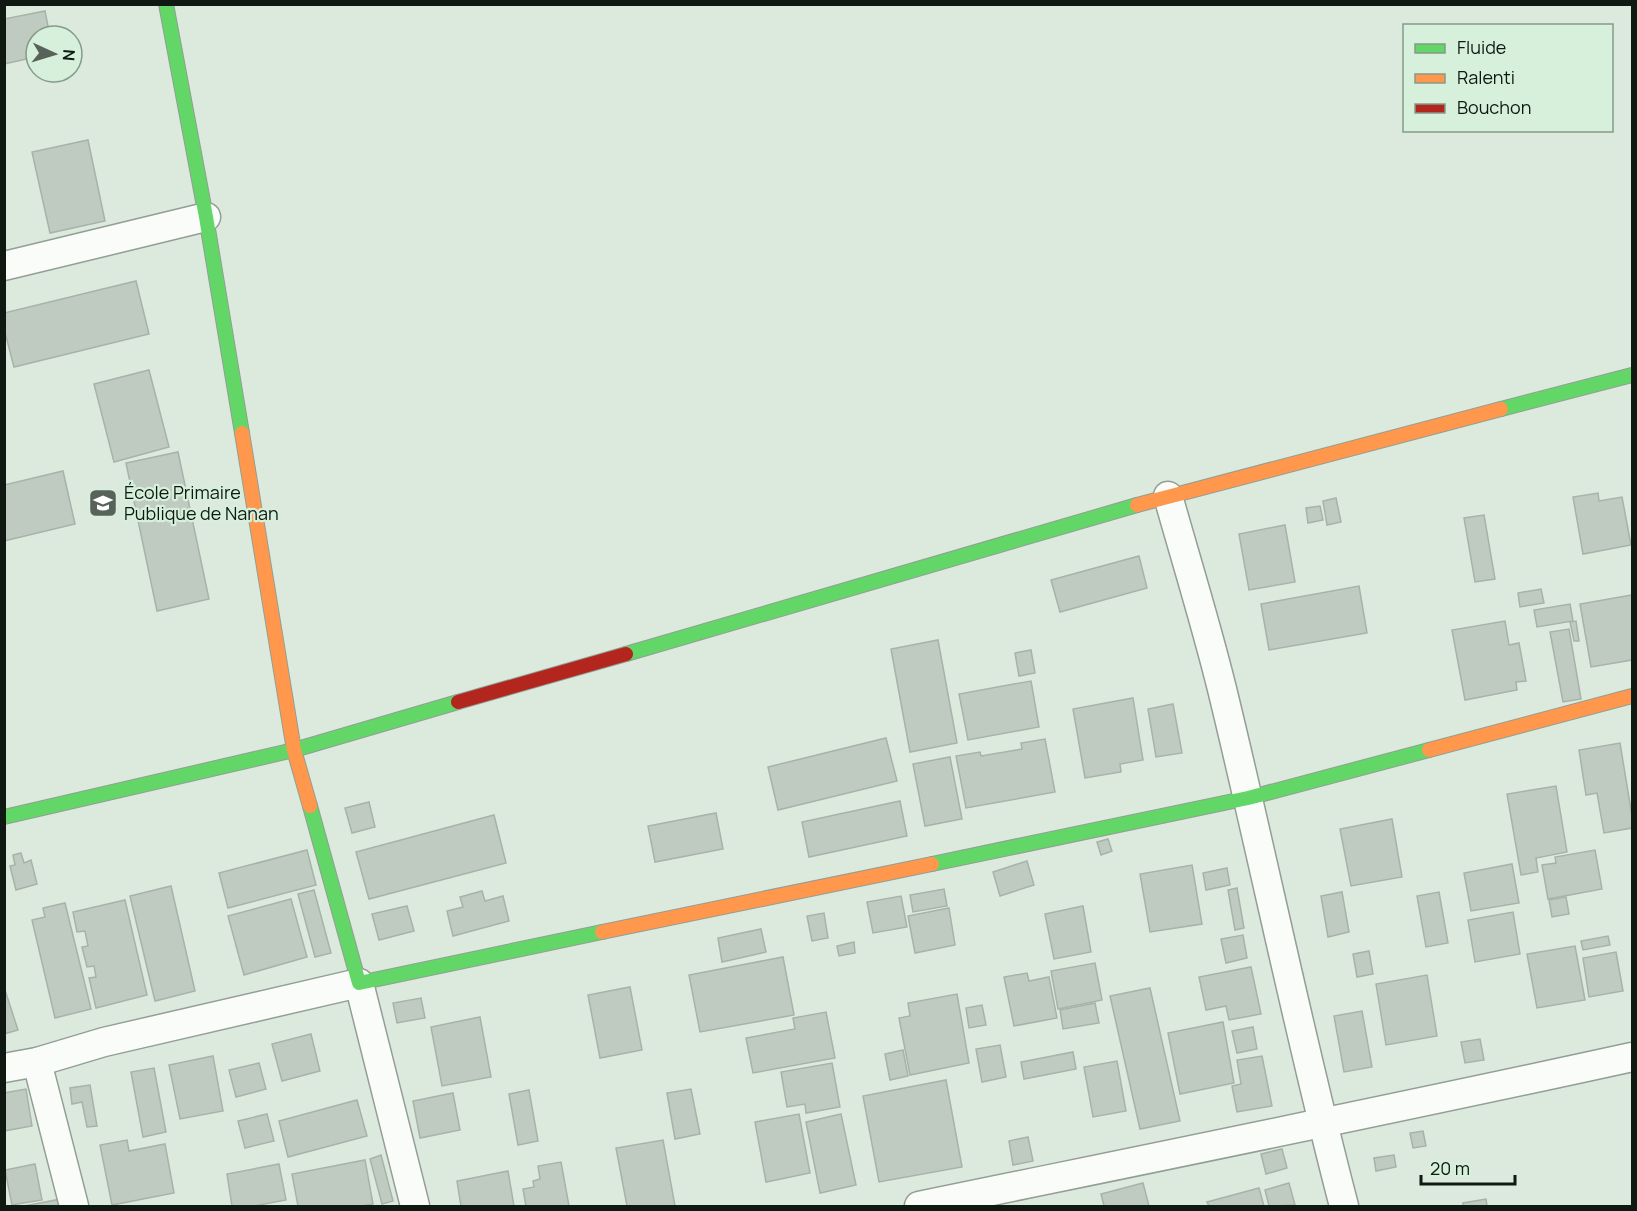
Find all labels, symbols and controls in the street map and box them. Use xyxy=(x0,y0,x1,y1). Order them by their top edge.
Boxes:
north arrow xyxy=(24,24,84,84)
legend xyxy=(1403,24,1613,132)
text: Fluide xyxy=(1457,35,1506,59)
text: N xyxy=(58,49,80,62)
text: Ralenti xyxy=(1457,65,1515,89)
text: Bouchon xyxy=(1457,95,1531,119)
place label: École Primaire Publique de Nanan xyxy=(124,480,279,525)
school or university icon: École Primaire Publique de Nanan xyxy=(87,487,119,519)
scale bar xyxy=(1421,1148,1516,1186)
text: 20 m xyxy=(1430,1156,1470,1180)

